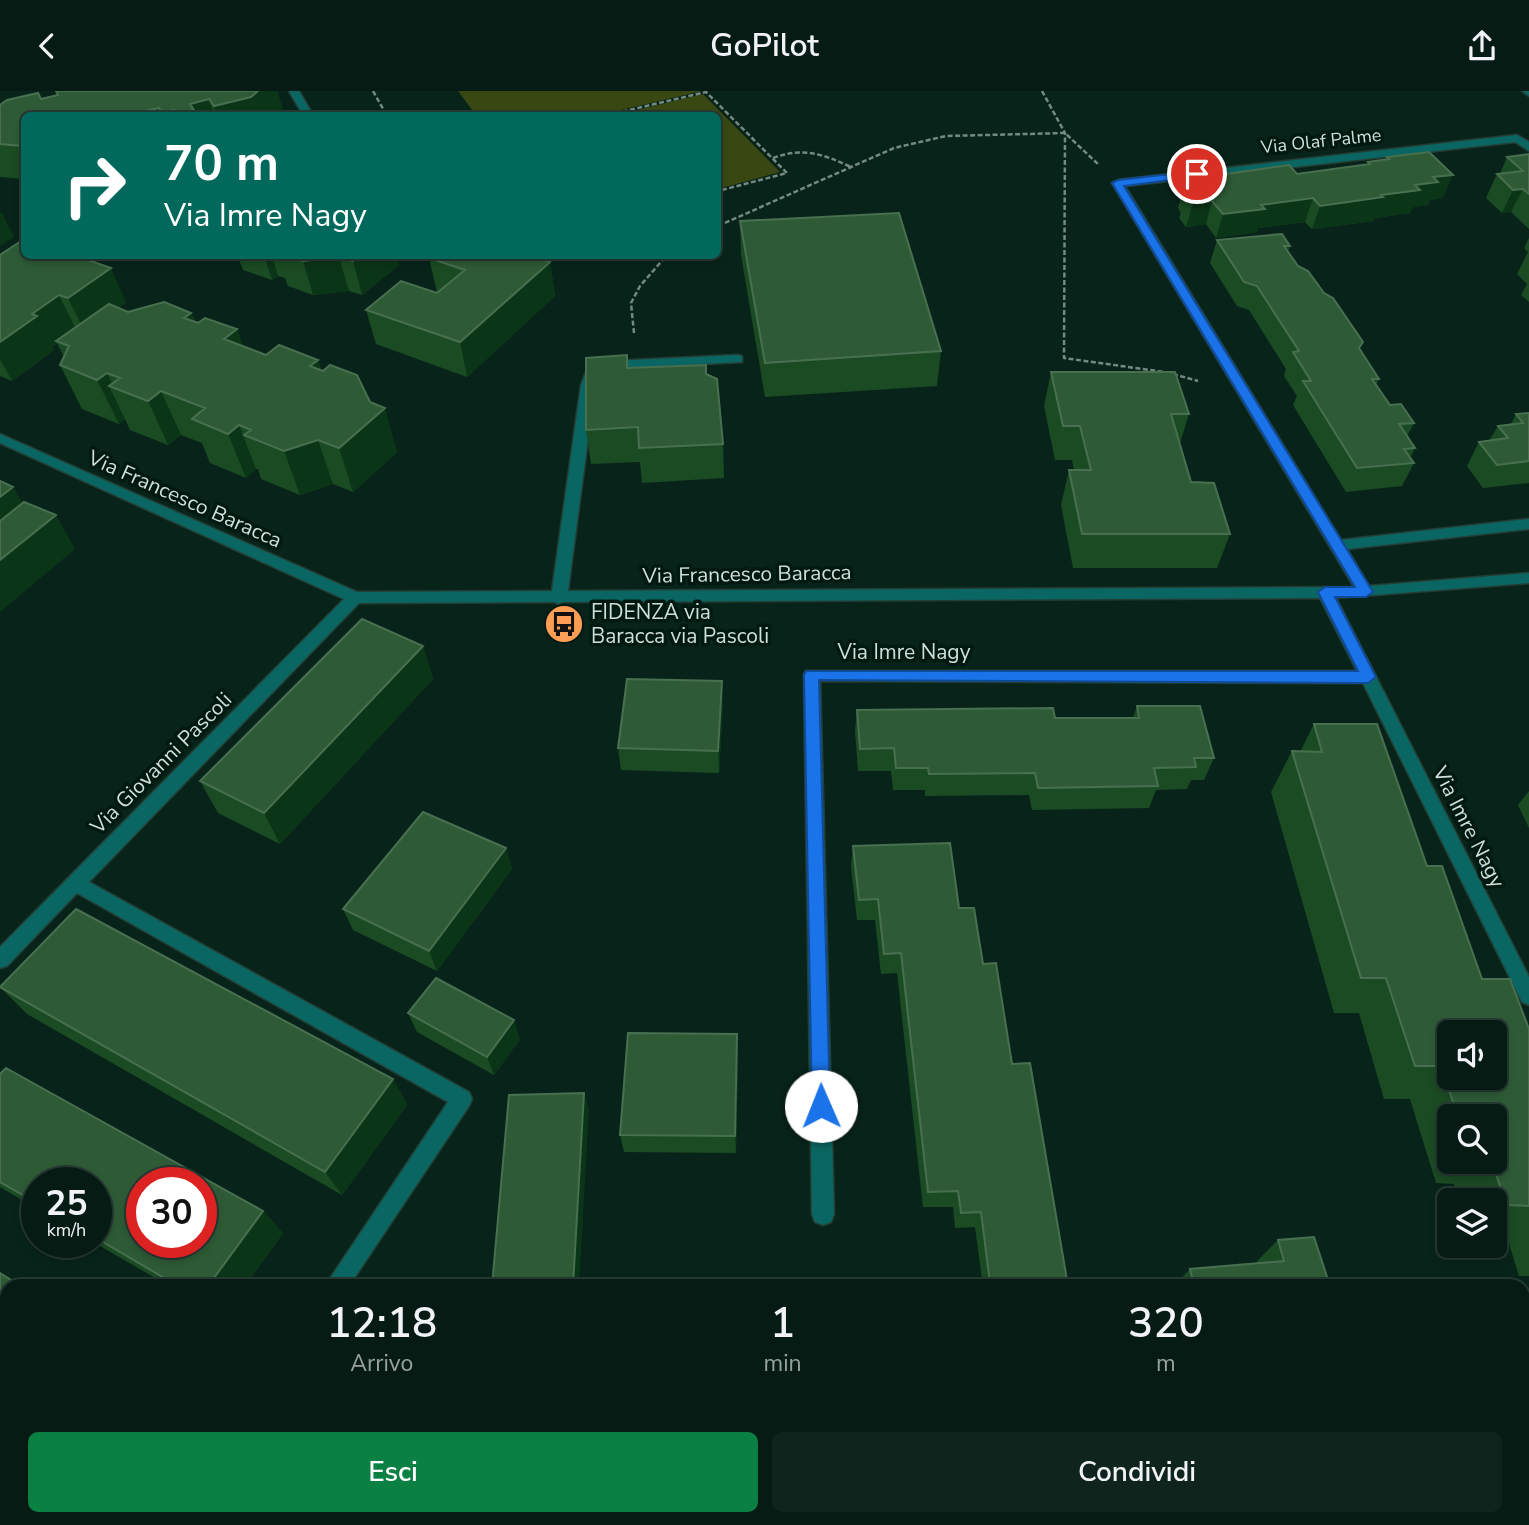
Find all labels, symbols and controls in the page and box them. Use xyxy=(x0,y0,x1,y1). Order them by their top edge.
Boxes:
text: GoPilot xyxy=(710,24,819,67)
icon: back xyxy=(28,27,66,65)
icon: share xyxy=(1463,27,1501,65)
street label: Via Olaf Palme xyxy=(1259,123,1382,159)
text: 70 m xyxy=(164,130,279,197)
icon: right xyxy=(49,140,140,231)
pin xyxy=(1167,144,1227,204)
icon: arrive xyxy=(1178,155,1216,193)
text: Via Imre Nagy xyxy=(164,194,367,237)
street label: Via Francesco Baracca xyxy=(83,443,286,554)
street label: Via Francesco Baracca xyxy=(641,558,852,590)
place label: FIDENZA via Baracca via Pascoli xyxy=(591,598,769,650)
bus stop icon: FIDENZA via Baracca via Pascoli xyxy=(543,603,585,645)
street label: Via Imre Nagy xyxy=(837,638,971,666)
street label: Via Giovanni Pascoli xyxy=(83,686,238,841)
street label: Via Imre Nagy xyxy=(1426,761,1512,893)
map controls xyxy=(1437,1020,1507,1258)
button: sound xyxy=(1437,1020,1507,1090)
position arrow xyxy=(784,1069,858,1143)
button: search xyxy=(1437,1104,1507,1174)
speed limit sign: 30 xyxy=(126,1167,217,1258)
text: 25 xyxy=(45,1180,88,1227)
button: layers xyxy=(1437,1188,1507,1258)
text: km/h xyxy=(47,1218,86,1242)
text: 12:18 xyxy=(326,1295,437,1352)
text: 1 xyxy=(770,1295,795,1352)
text: 320 xyxy=(1128,1295,1204,1352)
text: Arrivo xyxy=(350,1348,413,1379)
text: min xyxy=(764,1348,802,1379)
text: m xyxy=(1156,1348,1176,1379)
button: Esci xyxy=(28,1432,758,1512)
button: Condividi xyxy=(772,1432,1502,1512)

